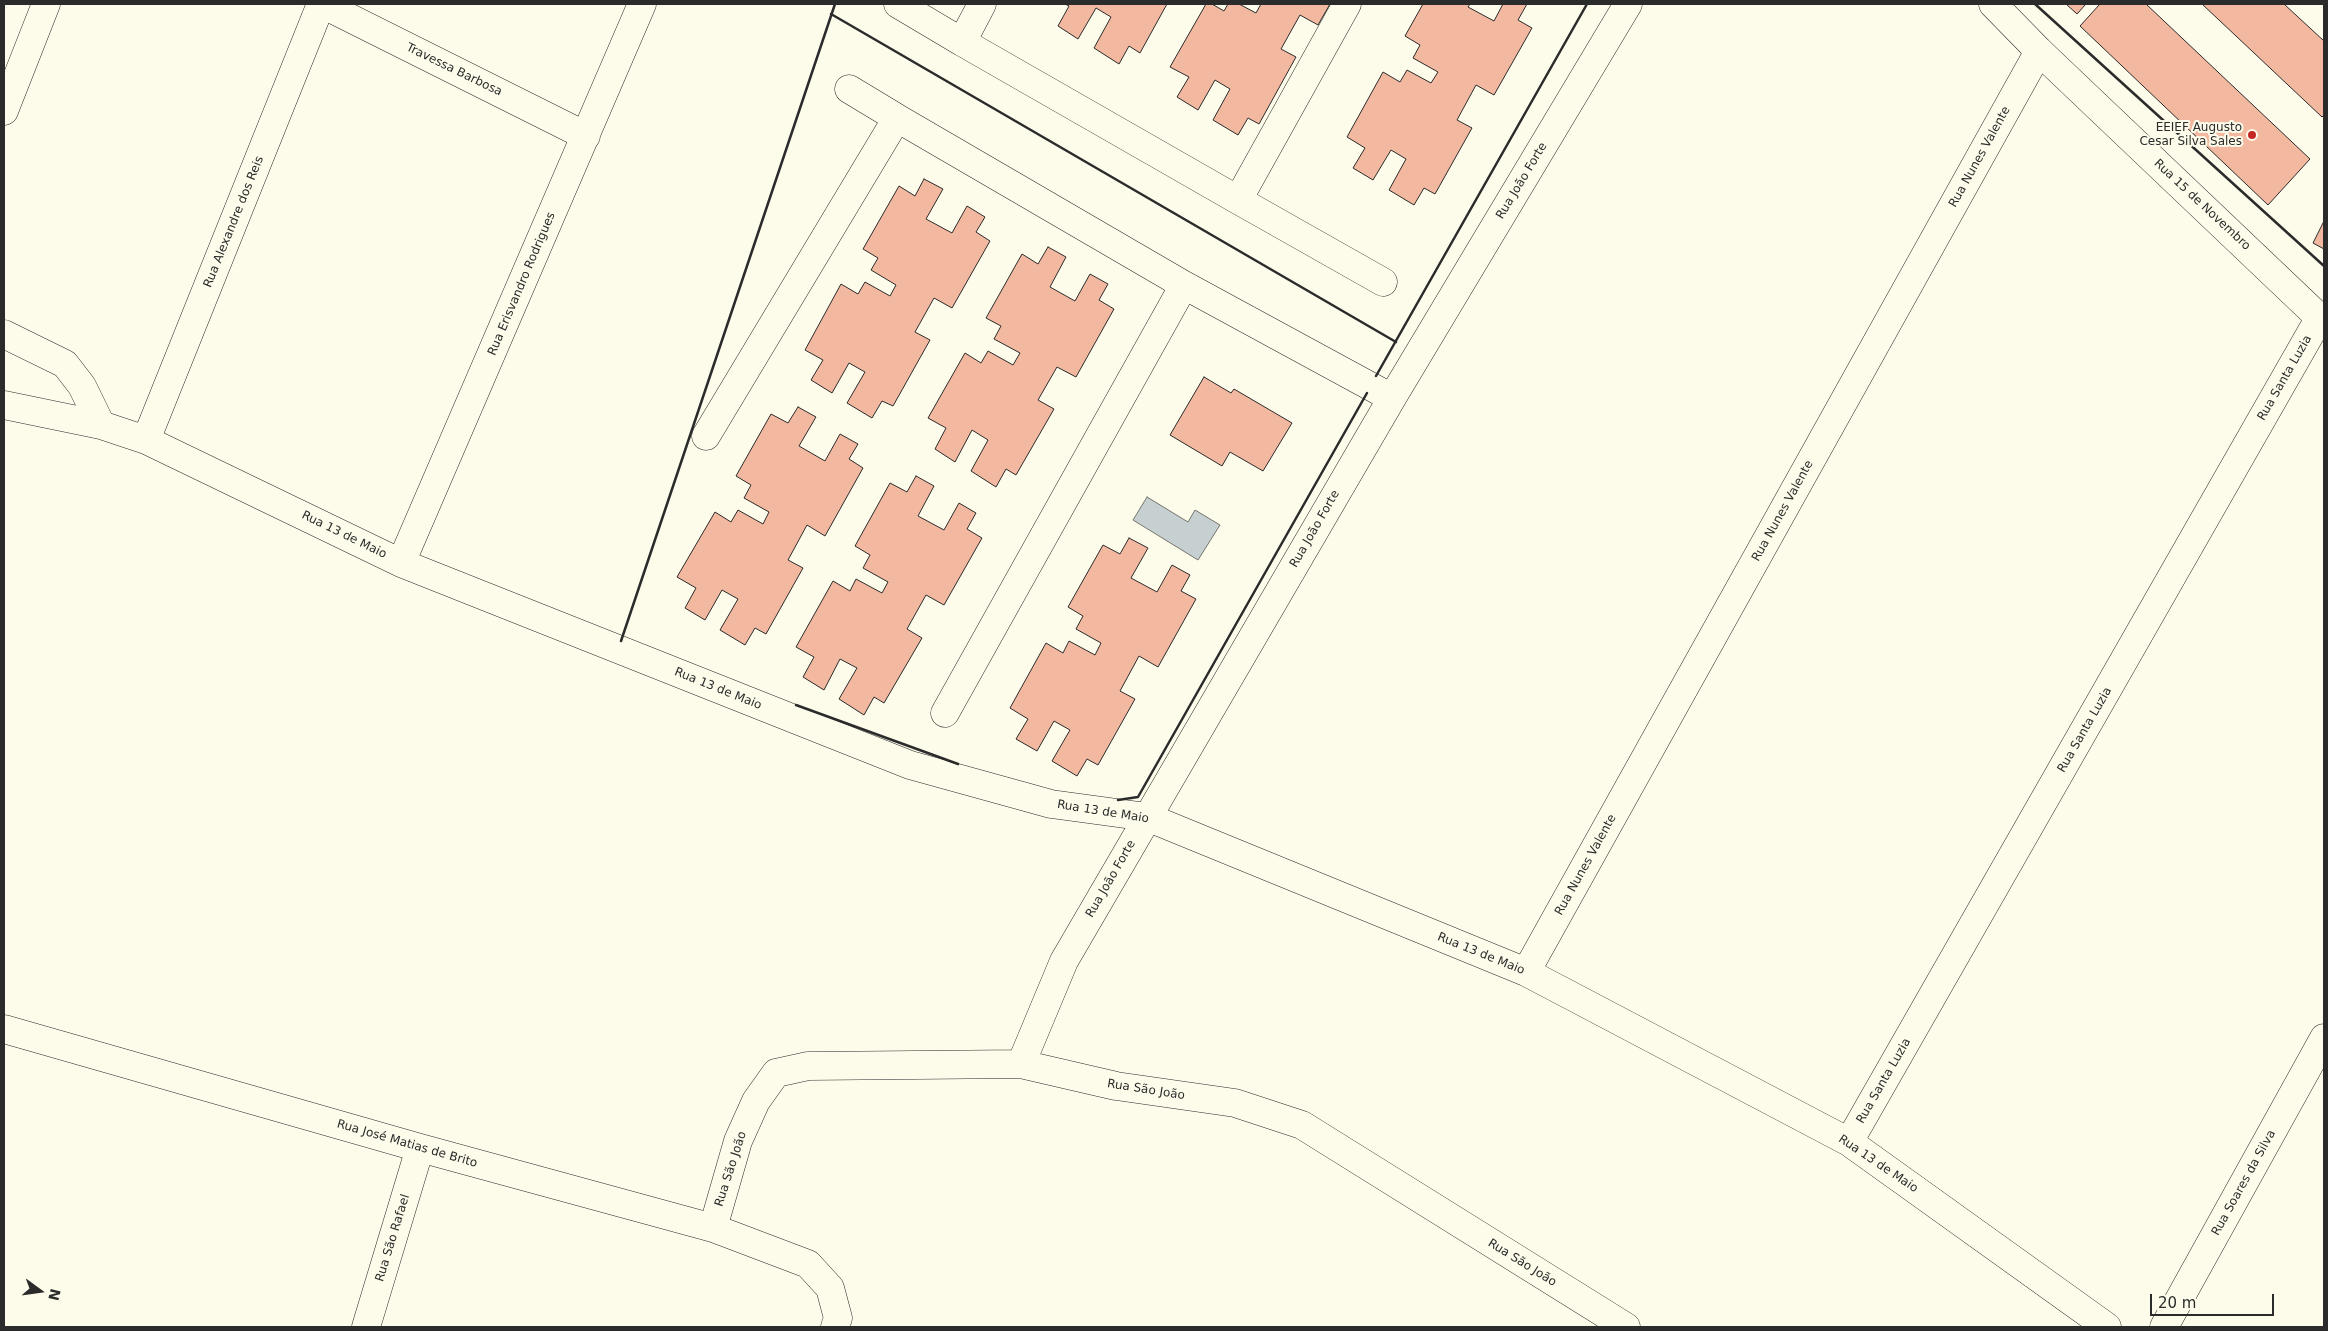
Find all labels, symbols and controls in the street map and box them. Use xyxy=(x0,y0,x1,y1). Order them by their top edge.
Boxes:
street label: Travessa Barbosa xyxy=(404,40,504,100)
street label: Rua Nunes Valente xyxy=(1946,104,2014,210)
place label: EEIEF Augusto Cesar Silva Sales xyxy=(2139,121,2242,149)
marker: EEIEF Augusto Cesar Silva Sales xyxy=(2246,129,2258,141)
street label: Rua João Forte xyxy=(1493,140,1551,222)
street label: Rua Alexandre dos Reis xyxy=(201,154,267,290)
street label: Rua 15 de Novembro xyxy=(2151,157,2253,253)
street label: Rua Erisvandro Rodrigues xyxy=(485,210,559,358)
street label: Rua Santa Luzia xyxy=(2255,333,2315,423)
street label: Rua Nunes Valente xyxy=(1749,458,1817,564)
street label: Rua João Forte xyxy=(1287,488,1343,570)
street label: Rua 13 de Maio xyxy=(299,508,389,562)
street label: Rua 13 de Maio xyxy=(672,665,764,713)
street label: Rua Santa Luzia xyxy=(2055,685,2115,775)
street label: Rua 13 de Maio xyxy=(1056,798,1150,826)
street label: Rua Nunes Valente xyxy=(1552,812,1620,918)
street label: Rua João Forte xyxy=(1083,838,1139,920)
street label: Rua 13 de Maio xyxy=(1435,930,1527,978)
street label: Rua Santa Luzia xyxy=(1854,1036,1914,1126)
street label: Rua São João xyxy=(1106,1077,1186,1103)
street label: Rua José Matias de Brito xyxy=(335,1117,479,1171)
street label: Rua Soares da Silva xyxy=(2209,1128,2279,1238)
street label: Rua São João xyxy=(712,1130,750,1208)
street label: Rua 13 de Maio xyxy=(1835,1132,1921,1196)
street label: Rua São Rafael xyxy=(373,1193,413,1283)
street label: Rua São João xyxy=(1485,1236,1559,1290)
north arrow xyxy=(15,1266,65,1316)
scale bar xyxy=(2153,1284,2277,1316)
text: N xyxy=(45,1287,64,1302)
text: 20 m xyxy=(2158,1294,2196,1312)

